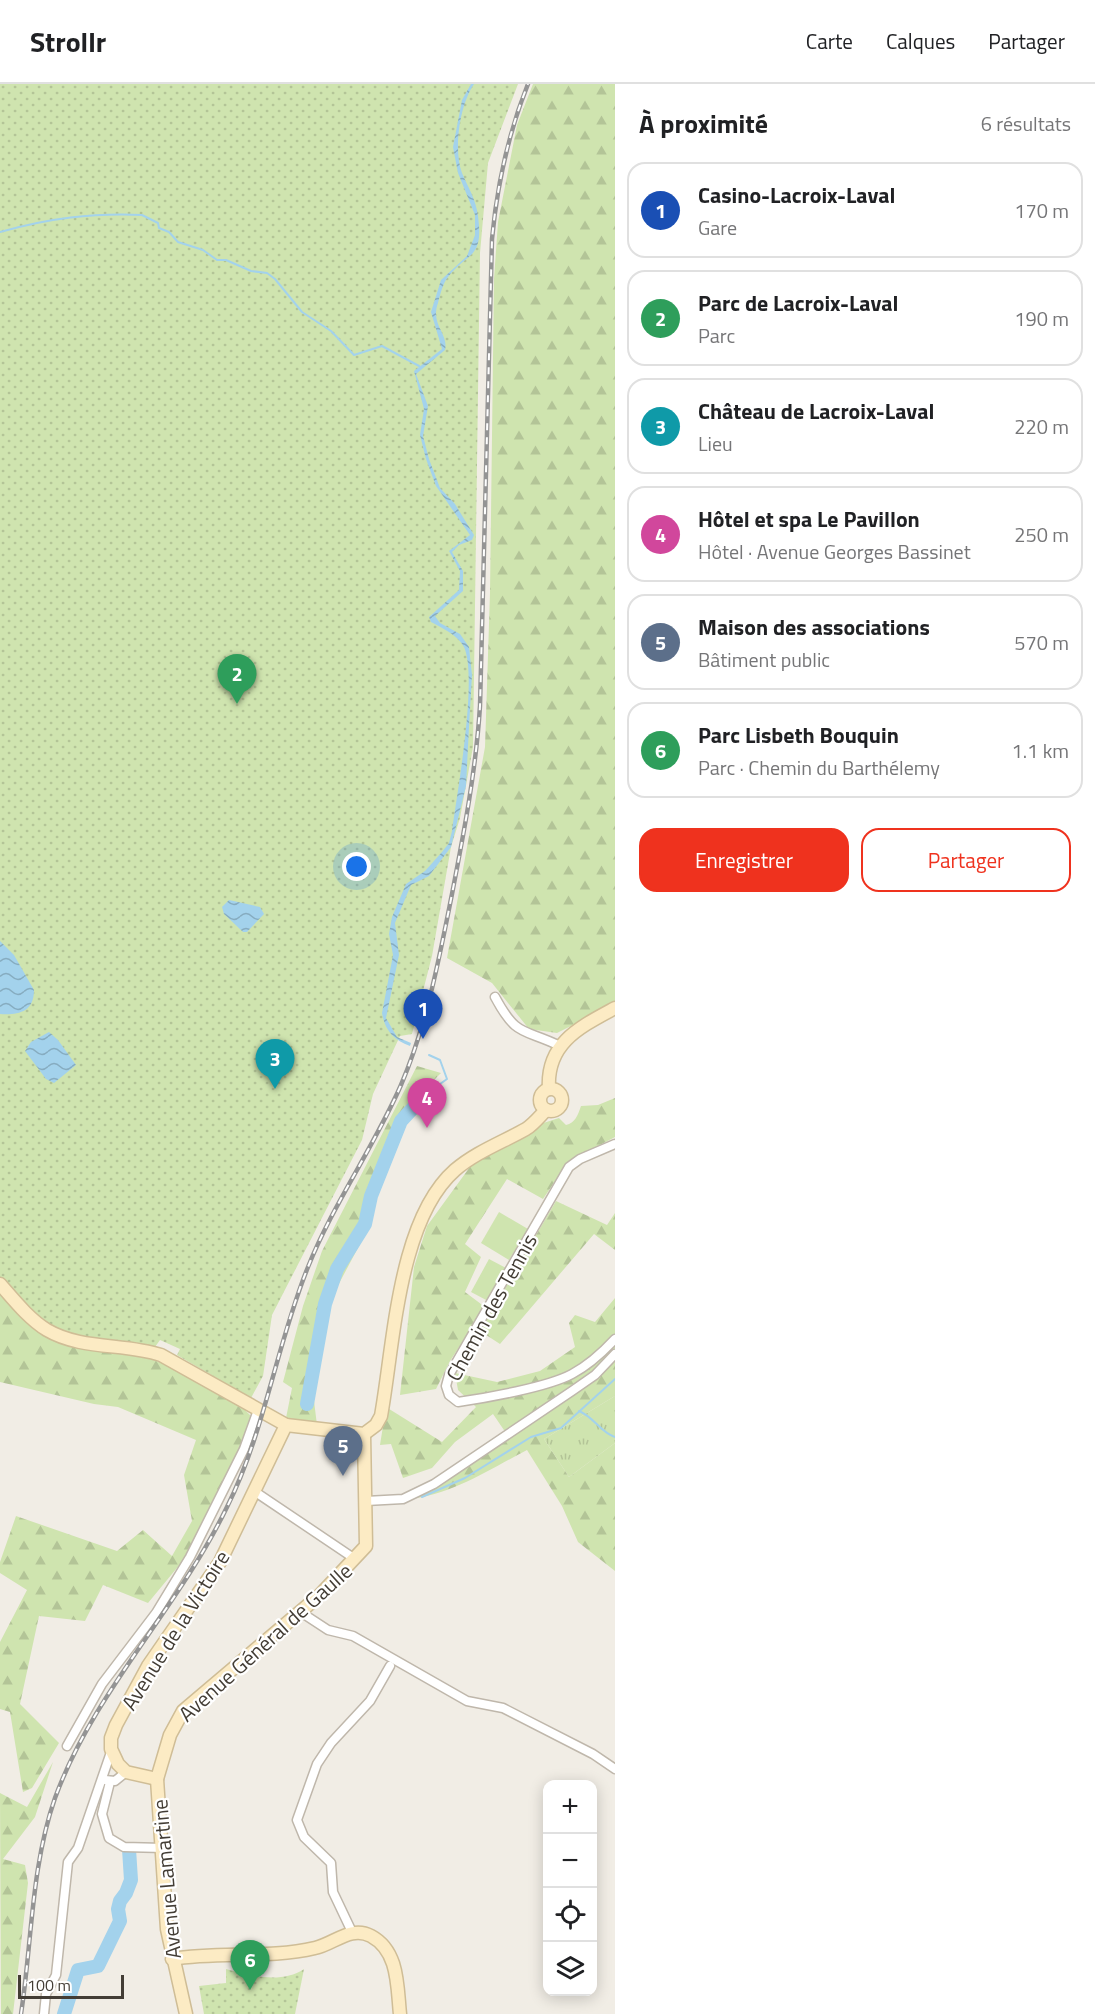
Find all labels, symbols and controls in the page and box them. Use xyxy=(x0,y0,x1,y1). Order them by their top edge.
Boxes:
text: Strollr xyxy=(30,20,106,63)
text: Carte xyxy=(806,25,853,57)
text: Calques xyxy=(886,25,955,57)
text: Partager xyxy=(988,25,1065,57)
text: À proximité xyxy=(639,104,768,143)
text: 6 résultats xyxy=(981,108,1071,139)
text: Casino-Lacroix-Laval xyxy=(698,178,895,212)
text: 1 xyxy=(655,195,666,226)
text: 170 m xyxy=(1014,195,1069,226)
text: Gare xyxy=(698,212,737,243)
text: Parc de Lacroix-Laval xyxy=(698,286,898,320)
text: 2 xyxy=(655,303,666,334)
text: 190 m xyxy=(1014,303,1069,334)
text: Parc xyxy=(698,320,735,351)
text: Château de Lacroix-Laval xyxy=(698,394,934,428)
text: 3 xyxy=(655,411,666,442)
text: 220 m xyxy=(1014,411,1069,442)
text: Lieu xyxy=(698,428,733,459)
text: Hôtel et spa Le Pavillon xyxy=(698,502,920,536)
text: 4 xyxy=(655,519,666,550)
text: 250 m xyxy=(1014,519,1069,550)
text: Hôtel · Avenue Georges Bassinet xyxy=(698,536,971,567)
text: Maison des associations xyxy=(698,610,930,644)
text: 5 xyxy=(655,627,666,658)
text: 570 m xyxy=(1014,627,1069,658)
text: Bâtiment public xyxy=(698,644,830,675)
pin: 2 xyxy=(218,654,256,704)
text: Parc Lisbeth Bouquin xyxy=(698,718,899,752)
text: 6 xyxy=(655,735,666,766)
text: 1.1 km xyxy=(1012,735,1069,766)
text: Parc · Chemin du Barthélemy xyxy=(698,752,940,783)
button: Enregistrer xyxy=(639,828,849,892)
button: Partager xyxy=(861,828,1071,892)
your location xyxy=(342,852,371,881)
pin: 1 xyxy=(404,990,442,1039)
pin: 3 xyxy=(256,1040,294,1089)
pin: 4 xyxy=(408,1078,446,1128)
street label: Chemin des Tennis xyxy=(437,1227,545,1387)
pin: 5 xyxy=(324,1426,362,1476)
street label: Avenue de la Victoire xyxy=(113,1544,237,1716)
street label: Avenue Général de Gaulle xyxy=(171,1555,359,1729)
map controls xyxy=(543,1780,597,1996)
button: + xyxy=(543,1780,597,1834)
street label: Avenue Lamartine xyxy=(143,1798,189,1960)
button: − xyxy=(543,1834,597,1888)
button: locate xyxy=(543,1888,597,1942)
pin: 6 xyxy=(230,1940,270,1990)
button: layers xyxy=(543,1942,597,1996)
scale bar xyxy=(18,1972,124,2000)
text: 100 m xyxy=(27,1973,71,1997)

